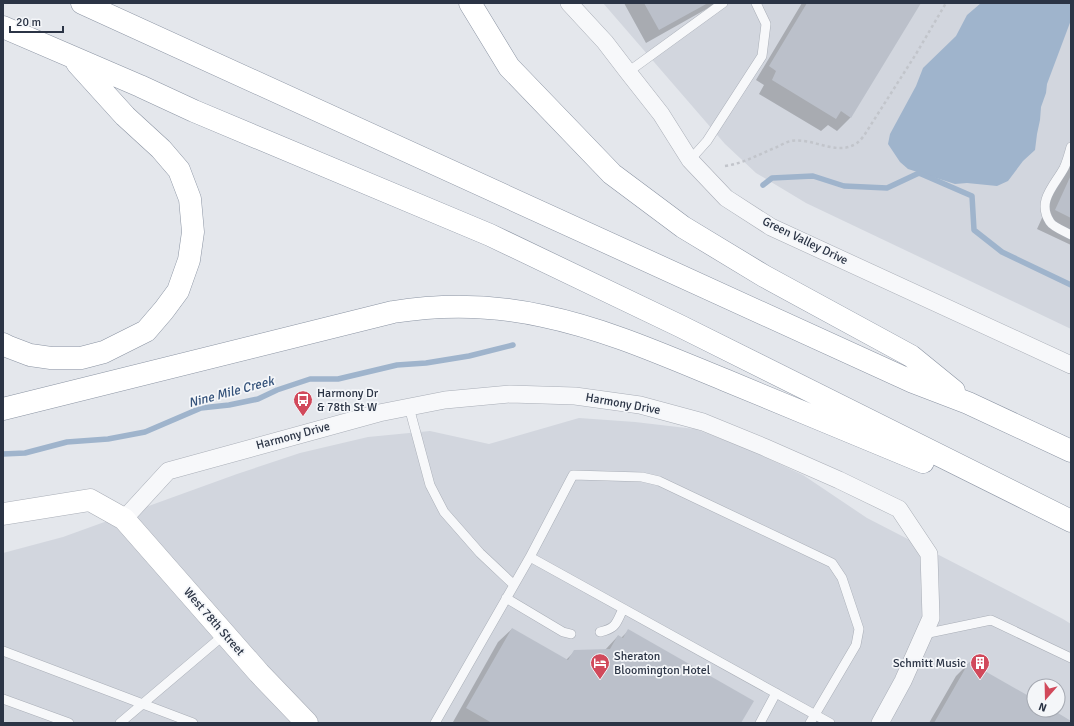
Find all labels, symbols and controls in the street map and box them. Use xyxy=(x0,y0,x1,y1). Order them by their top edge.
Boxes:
scale bar xyxy=(10,8,63,34)
text: 20 m xyxy=(16,15,41,30)
street label: Green Valley Drive xyxy=(760,214,850,268)
water label: Nine Mile Creek xyxy=(187,373,277,411)
place label: Harmony Dr & 78th St W xyxy=(317,386,379,415)
bus stop icon: Harmony Dr & 78th St W xyxy=(292,389,314,417)
street label: Harmony Drive xyxy=(584,390,662,418)
street label: Harmony Drive xyxy=(254,419,332,453)
street label: West 78th Street xyxy=(180,585,248,659)
place label: Sheraton Bloomington Hotel xyxy=(614,649,711,678)
hotel icon: Sheraton Bloomington Hotel xyxy=(589,652,611,680)
building icon: Schmitt Music xyxy=(969,652,991,680)
place label: Schmitt Music xyxy=(893,656,966,671)
north arrow xyxy=(1026,678,1066,718)
text: N xyxy=(1037,700,1049,714)

